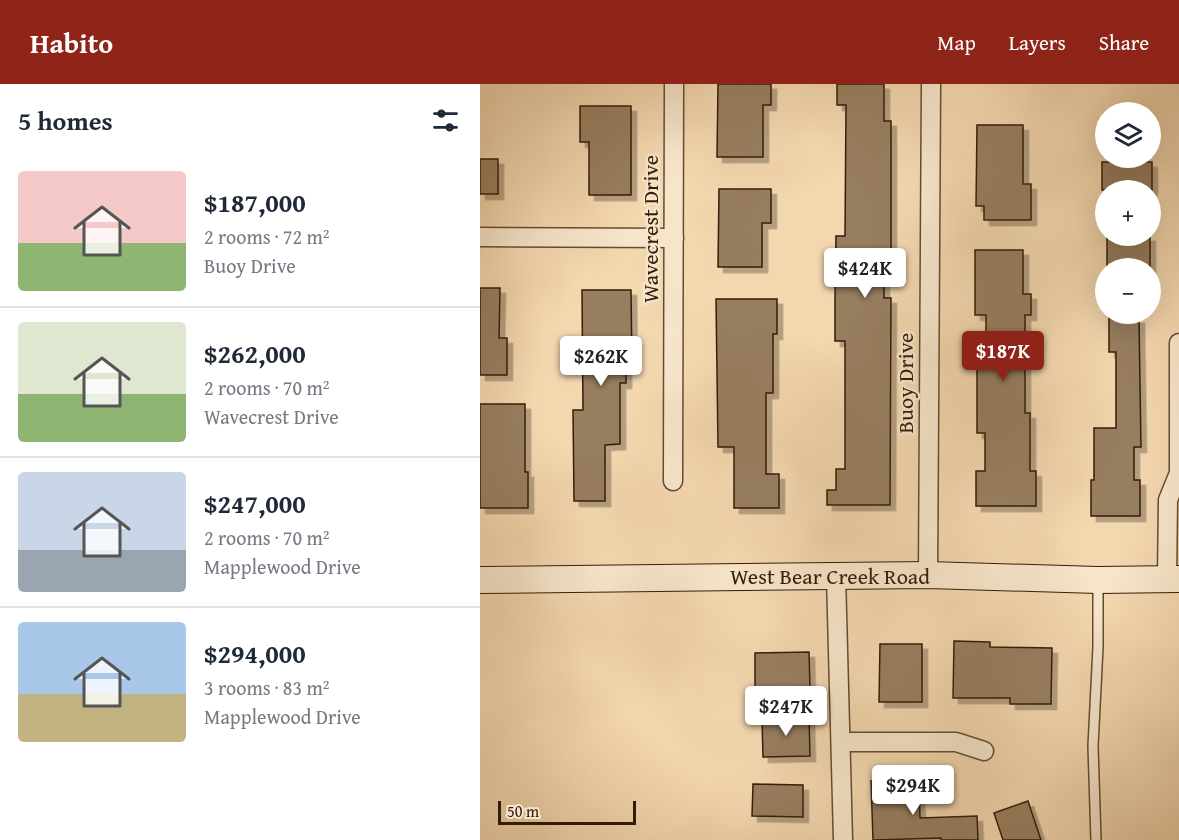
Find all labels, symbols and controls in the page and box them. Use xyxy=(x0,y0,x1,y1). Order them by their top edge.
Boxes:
text: Habito xyxy=(30,22,113,63)
text: Map xyxy=(937,27,976,58)
text: Layers xyxy=(1009,27,1066,58)
text: Share xyxy=(1099,27,1149,58)
text: 5 homes xyxy=(18,101,113,140)
map controls xyxy=(1095,102,1161,324)
button: layers xyxy=(1095,102,1161,168)
icon: filters xyxy=(429,104,462,137)
street label: Wavecrest Drive xyxy=(634,155,666,303)
button: + xyxy=(1095,180,1161,246)
text: $187,000 xyxy=(204,183,306,222)
icon: home xyxy=(66,195,138,267)
text: 2 rooms · 72 m² xyxy=(204,222,330,251)
pin: $424K xyxy=(823,248,907,299)
text: Buoy Drive xyxy=(204,251,296,280)
text: $424K xyxy=(838,253,892,282)
button: − xyxy=(1095,258,1161,324)
pin: $187K xyxy=(961,331,1045,382)
street label: Buoy Drive xyxy=(889,333,921,433)
text: $262,000 xyxy=(204,334,306,373)
pin: $262K xyxy=(559,336,643,387)
text: $187K xyxy=(976,336,1030,365)
text: $262K xyxy=(574,341,628,370)
icon: home xyxy=(66,346,138,418)
text: 2 rooms · 70 m² xyxy=(204,373,330,402)
text: Wavecrest Drive xyxy=(204,402,339,431)
text: $247,000 xyxy=(204,484,306,523)
icon: home xyxy=(66,496,138,568)
text: 2 rooms · 70 m² xyxy=(204,523,330,552)
text: Mapplewood Drive xyxy=(204,552,361,581)
street label: West Bear Creek Road xyxy=(730,560,930,592)
text: $294,000 xyxy=(204,634,306,673)
icon: home xyxy=(66,646,138,718)
text: 3 rooms · 83 m² xyxy=(204,673,330,702)
pin: $247K xyxy=(744,686,828,737)
text: $247K xyxy=(759,691,813,720)
text: Mapplewood Drive xyxy=(204,702,361,731)
pin: $294K xyxy=(871,765,955,816)
text: $294K xyxy=(886,770,940,799)
scale bar xyxy=(498,798,636,826)
text: 50 m xyxy=(507,799,539,823)

